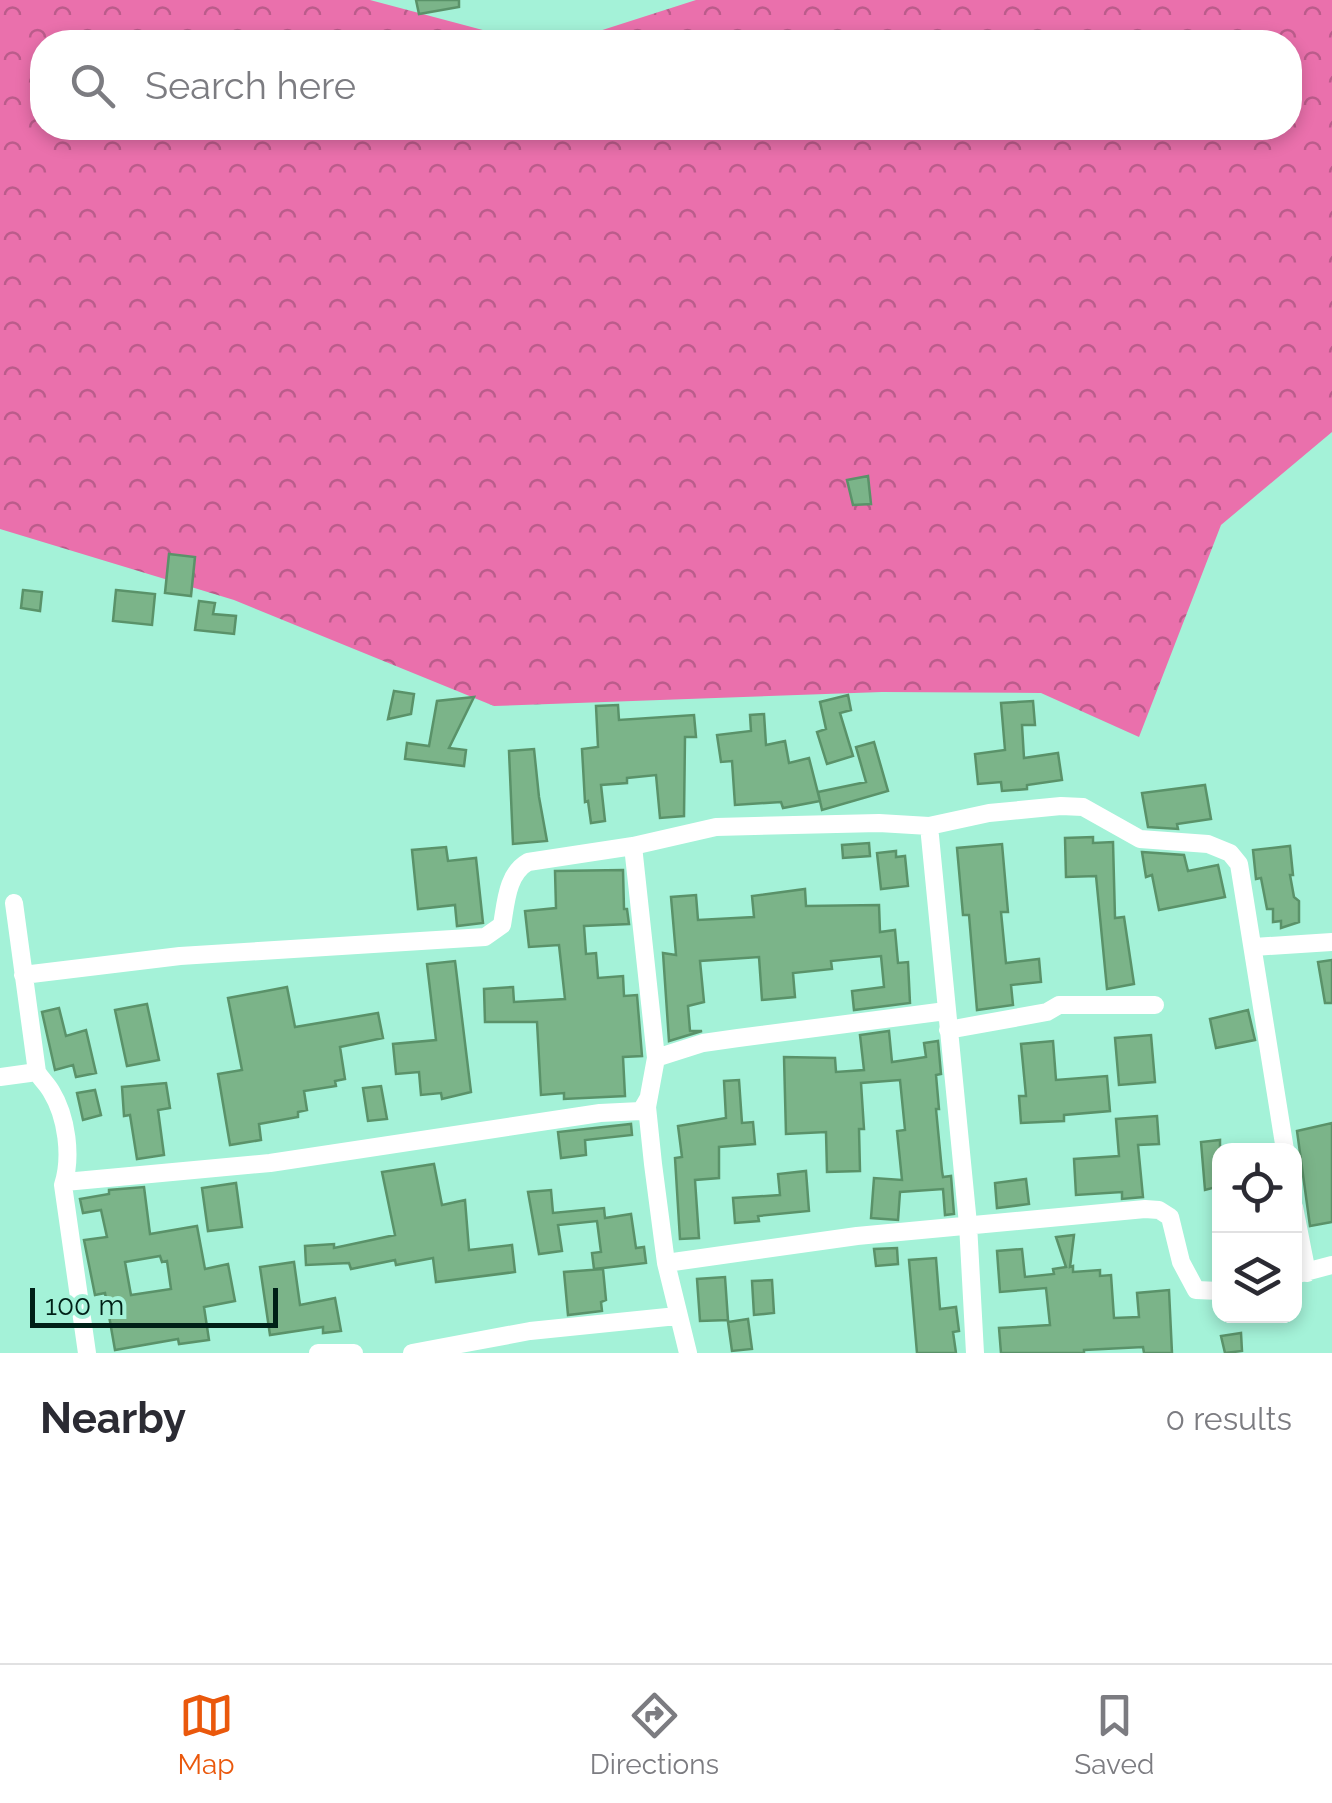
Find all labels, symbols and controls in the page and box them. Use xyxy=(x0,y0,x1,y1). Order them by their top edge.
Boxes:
search box xyxy=(30,30,1302,140)
icon: search xyxy=(65,58,120,113)
text: Search here xyxy=(145,63,356,108)
map controls xyxy=(1212,1143,1302,1323)
button: locate xyxy=(1212,1143,1302,1233)
button: layers xyxy=(1212,1233,1302,1323)
scale bar xyxy=(30,1283,278,1328)
text: 100 m xyxy=(45,1289,124,1322)
text: Nearby xyxy=(40,1394,186,1443)
text: 0 results xyxy=(1165,1400,1292,1437)
tab: Map xyxy=(178,1688,235,1781)
tab: Directions xyxy=(590,1688,719,1781)
tab: Saved xyxy=(1074,1688,1154,1781)

